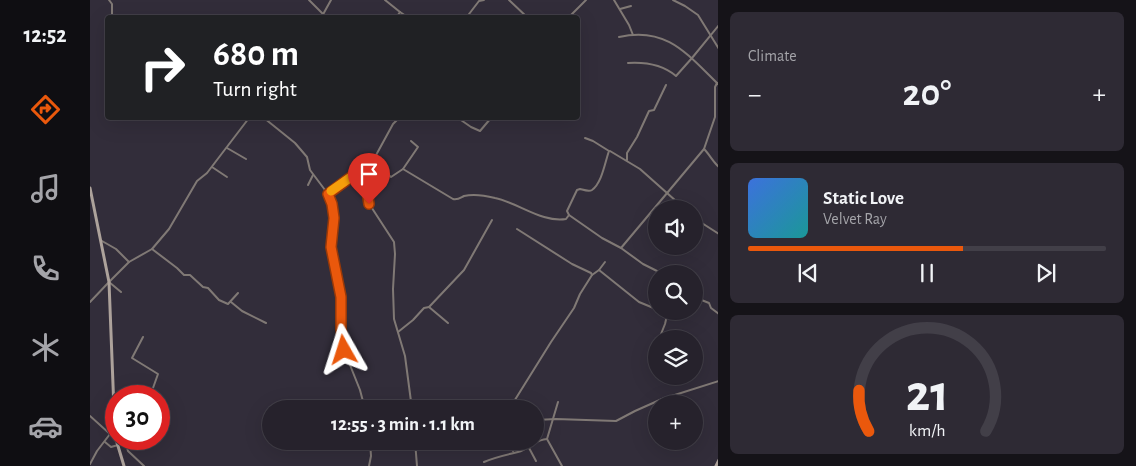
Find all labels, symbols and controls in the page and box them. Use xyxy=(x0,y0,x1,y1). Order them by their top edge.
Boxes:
text: 12:52 xyxy=(23,24,67,46)
icon: right xyxy=(130,35,195,100)
text: 680 m xyxy=(213,37,299,72)
text: Climate xyxy=(748,48,797,64)
text: 20° xyxy=(903,75,951,113)
text: Turn right xyxy=(213,78,297,100)
text: − xyxy=(748,81,761,109)
text: + xyxy=(1093,81,1106,109)
icon: directions xyxy=(28,92,63,127)
pin xyxy=(348,153,390,204)
icon: arrive xyxy=(355,160,383,188)
icon: music xyxy=(28,171,63,206)
text: Static Love xyxy=(823,189,904,208)
map controls xyxy=(648,200,703,450)
button: sound xyxy=(648,200,703,255)
text: Velvet Ray xyxy=(823,211,887,227)
icon: phone xyxy=(28,251,63,286)
icon: previous xyxy=(794,259,822,287)
icon: pause xyxy=(913,259,941,287)
icon: next xyxy=(1032,259,1060,287)
button: search xyxy=(648,265,703,320)
position arrow xyxy=(317,323,369,375)
icon: climate xyxy=(28,330,63,365)
button: layers xyxy=(648,330,703,385)
text: 21 xyxy=(905,368,949,420)
speed limit sign: 30 xyxy=(105,385,170,450)
button: + xyxy=(648,395,703,450)
icon: car xyxy=(28,409,63,444)
text: 12:55 · 3 min · 1.1 km xyxy=(331,415,475,434)
text: km/h xyxy=(909,422,945,440)

